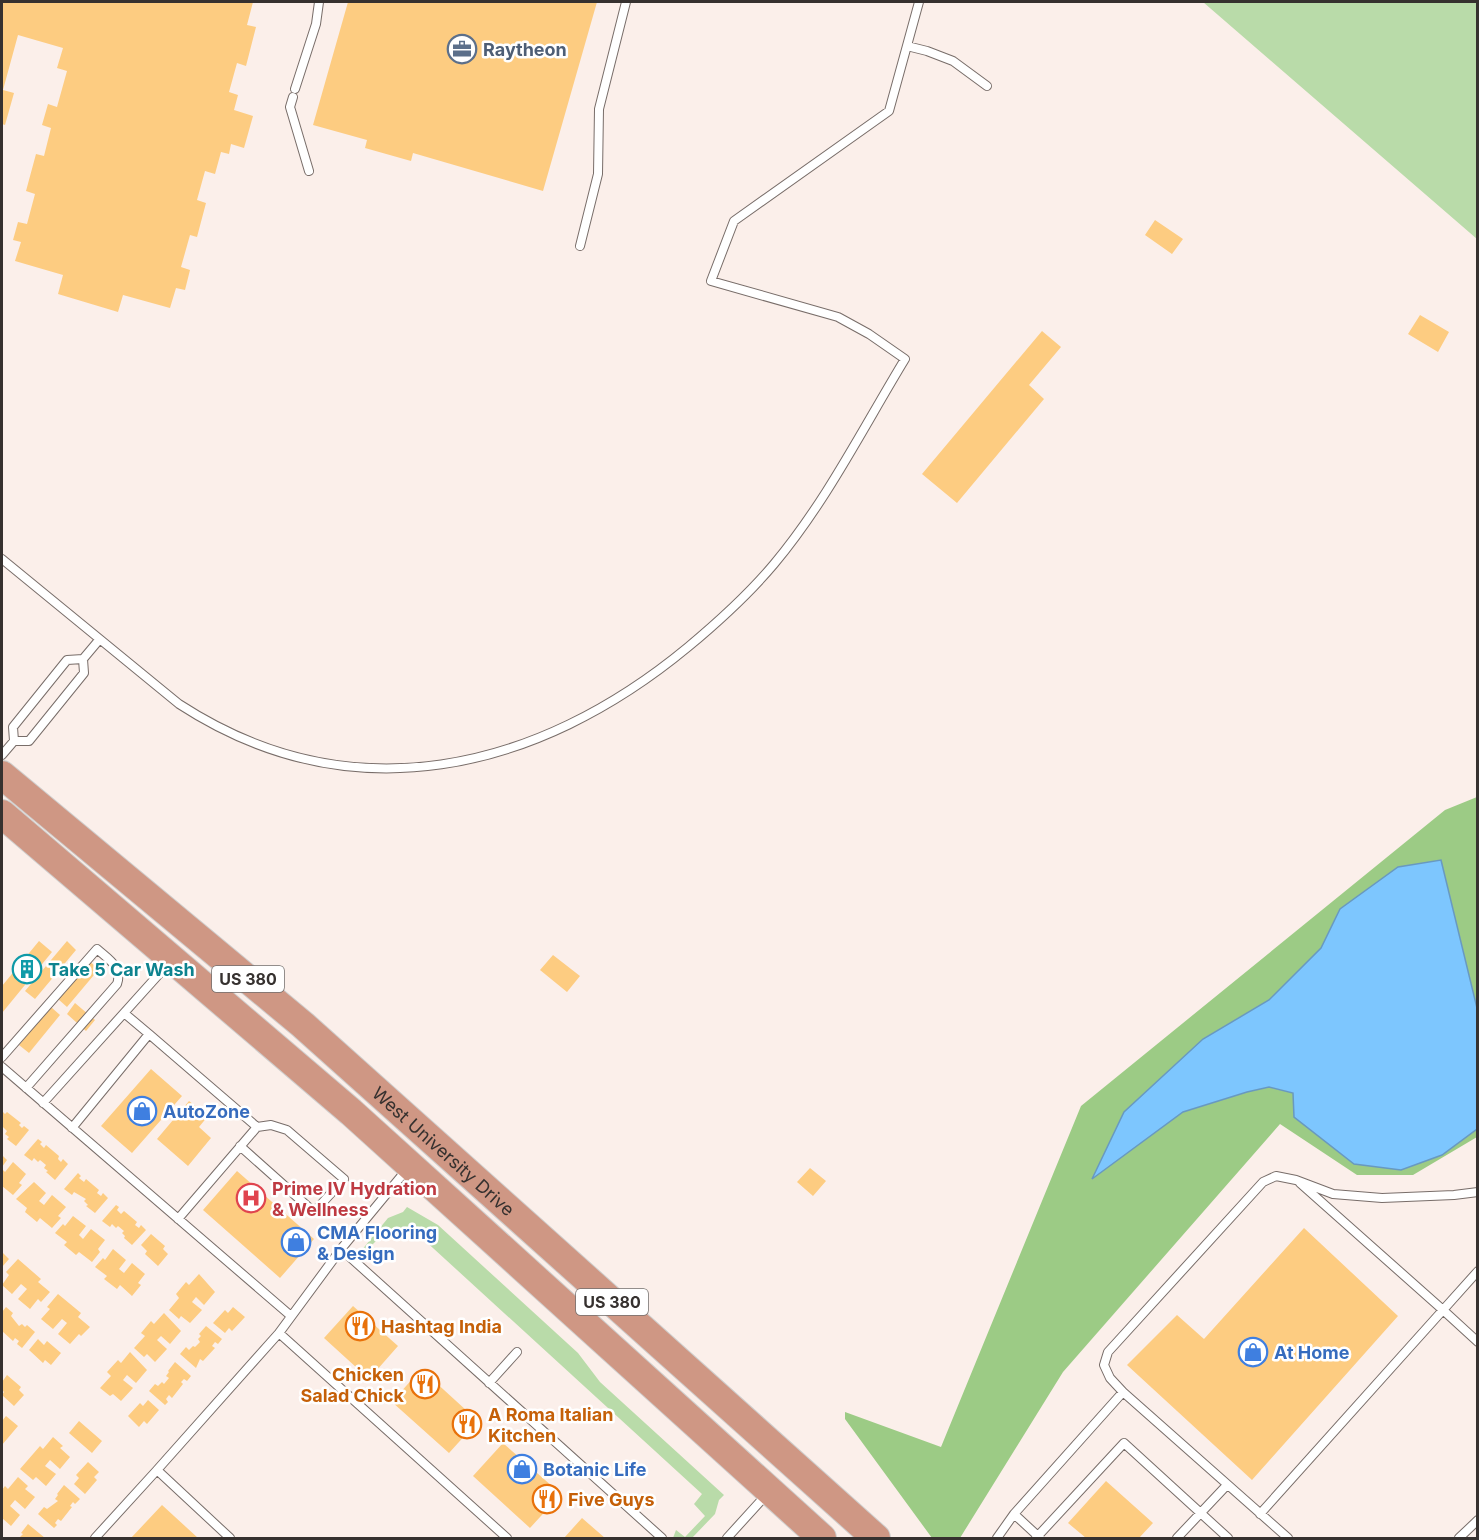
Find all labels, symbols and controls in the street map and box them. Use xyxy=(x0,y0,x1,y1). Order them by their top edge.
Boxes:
office icon: Raytheon xyxy=(446,33,478,65)
place label: Raytheon xyxy=(483,39,567,60)
building icon: Take 5 Car Wash xyxy=(11,953,43,985)
place label: Take 5 Car Wash xyxy=(48,959,195,980)
road number: US 380 xyxy=(212,966,284,992)
street label: West University Drive xyxy=(368,1082,519,1220)
shop icon: AutoZone xyxy=(126,1095,158,1127)
place label: AutoZone xyxy=(163,1101,250,1122)
place label: Prime IV Hydration & Wellness xyxy=(272,1178,437,1220)
hospital icon: Prime IV Hydration & Wellness xyxy=(235,1182,267,1214)
place label: CMA Flooring & Design xyxy=(317,1222,437,1264)
shop icon: CMA Flooring & Design xyxy=(280,1226,312,1258)
road number: US 380 xyxy=(576,1289,648,1315)
restaurant icon: Hashtag India xyxy=(344,1310,376,1342)
place label: Hashtag India xyxy=(381,1316,502,1337)
shop icon: At Home xyxy=(1237,1336,1269,1368)
place label: At Home xyxy=(1274,1342,1350,1363)
place label: Chicken Salad Chick xyxy=(300,1364,405,1406)
restaurant icon: Chicken Salad Chick xyxy=(409,1368,441,1400)
place label: A Roma Italian Kitchen xyxy=(488,1404,613,1446)
restaurant icon: A Roma Italian Kitchen xyxy=(451,1408,483,1440)
shop icon: Botanic Life xyxy=(506,1453,538,1485)
place label: Botanic Life xyxy=(543,1459,647,1480)
restaurant icon: Five Guys xyxy=(531,1483,563,1515)
place label: Five Guys xyxy=(568,1489,655,1510)

